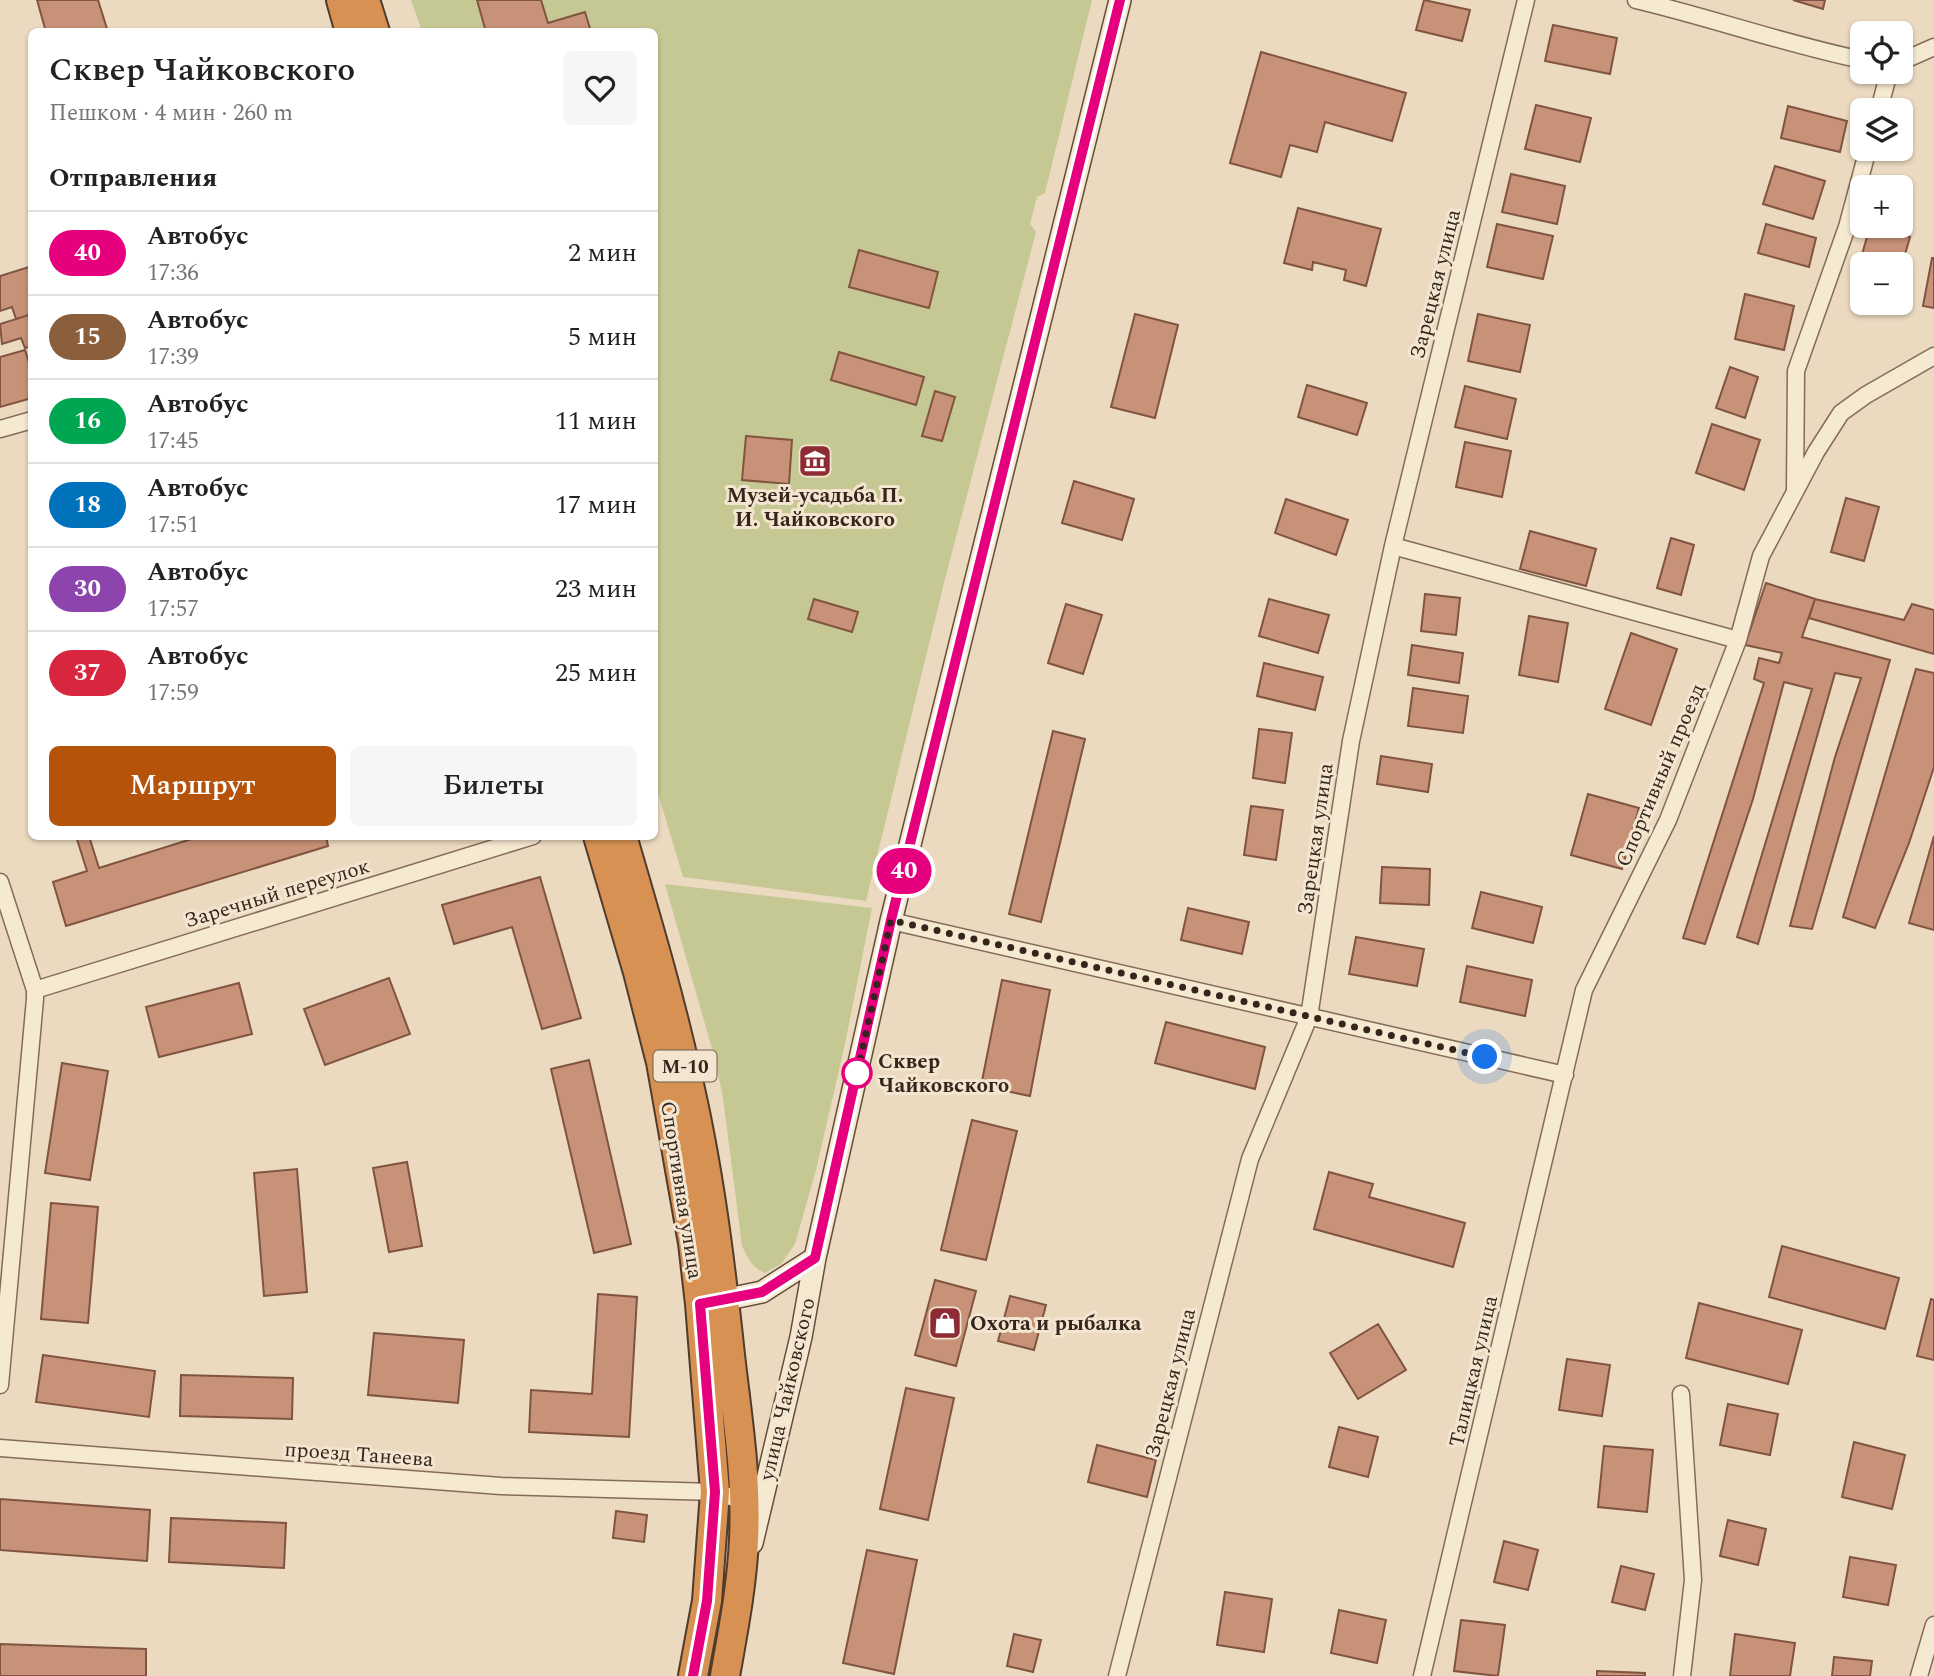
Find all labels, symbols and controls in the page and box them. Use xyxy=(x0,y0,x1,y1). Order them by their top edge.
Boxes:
map controls xyxy=(1850,21,1913,315)
button: locate xyxy=(1850,21,1913,84)
text: Сквер Чайковского xyxy=(49,45,355,95)
button: heart xyxy=(563,51,637,125)
text: Пешком · 4 мин · 260 m xyxy=(49,96,293,131)
button: layers xyxy=(1850,98,1913,161)
text: Отправления xyxy=(49,158,217,198)
button: + xyxy=(1850,175,1913,238)
street label: Зарецкая улица xyxy=(1402,205,1470,362)
text: Автобус xyxy=(147,216,249,256)
text: 2 мин xyxy=(568,233,637,273)
text: 40 xyxy=(74,235,101,271)
button: − xyxy=(1850,252,1913,315)
text: 17:36 xyxy=(147,256,199,291)
text: Автобус xyxy=(147,300,249,340)
text: 5 мин xyxy=(568,317,637,357)
text: 15 xyxy=(74,319,101,355)
text: 17:39 xyxy=(147,340,199,375)
text: Автобус xyxy=(147,384,249,424)
text: 11 мин xyxy=(555,401,637,441)
text: 16 xyxy=(74,403,101,439)
text: 17:45 xyxy=(147,424,199,459)
museum icon: Музей-усадьба П. И. Чайковского xyxy=(796,442,834,480)
text: Автобус xyxy=(147,468,249,508)
place label: Музей-усадьба П. И. Чайковского xyxy=(727,480,903,536)
text: 17 мин xyxy=(555,485,637,525)
text: 18 xyxy=(74,487,101,523)
text: 17:51 xyxy=(147,508,199,543)
text: Автобус xyxy=(147,552,249,592)
text: 23 мин xyxy=(555,569,637,609)
text: 30 xyxy=(74,571,101,607)
text: 17:57 xyxy=(147,592,199,627)
text: Автобус xyxy=(147,636,249,676)
text: 25 мин xyxy=(555,653,637,693)
text: 37 xyxy=(74,655,101,691)
text: 17:59 xyxy=(147,676,199,711)
street label: Спортивный проезд xyxy=(1608,679,1714,872)
button: Маршрут xyxy=(49,746,336,826)
button: Билеты xyxy=(350,746,637,826)
street label: Зарецкая улица xyxy=(1289,760,1343,917)
line badge: 40 xyxy=(872,848,936,894)
street label: Заречный переулок xyxy=(181,850,374,937)
text: 40 xyxy=(891,853,917,889)
your location xyxy=(1467,1039,1502,1074)
place label: Сквер Чайковского xyxy=(878,1046,1009,1102)
road number: М-10 xyxy=(654,1050,716,1082)
marker: Сквер Чайковского xyxy=(842,1058,872,1088)
street label: Спортивная улица xyxy=(651,1099,711,1282)
street label: Талицкая улица xyxy=(1441,1292,1507,1450)
street label: улица Чайковского xyxy=(751,1295,825,1485)
shop icon: Охота и рыбалка xyxy=(926,1304,964,1342)
street label: Зарецкая улица xyxy=(1137,1304,1205,1461)
place label: Охота и рыбалка xyxy=(970,1308,1142,1340)
street label: проезд Танеева xyxy=(283,1434,435,1476)

